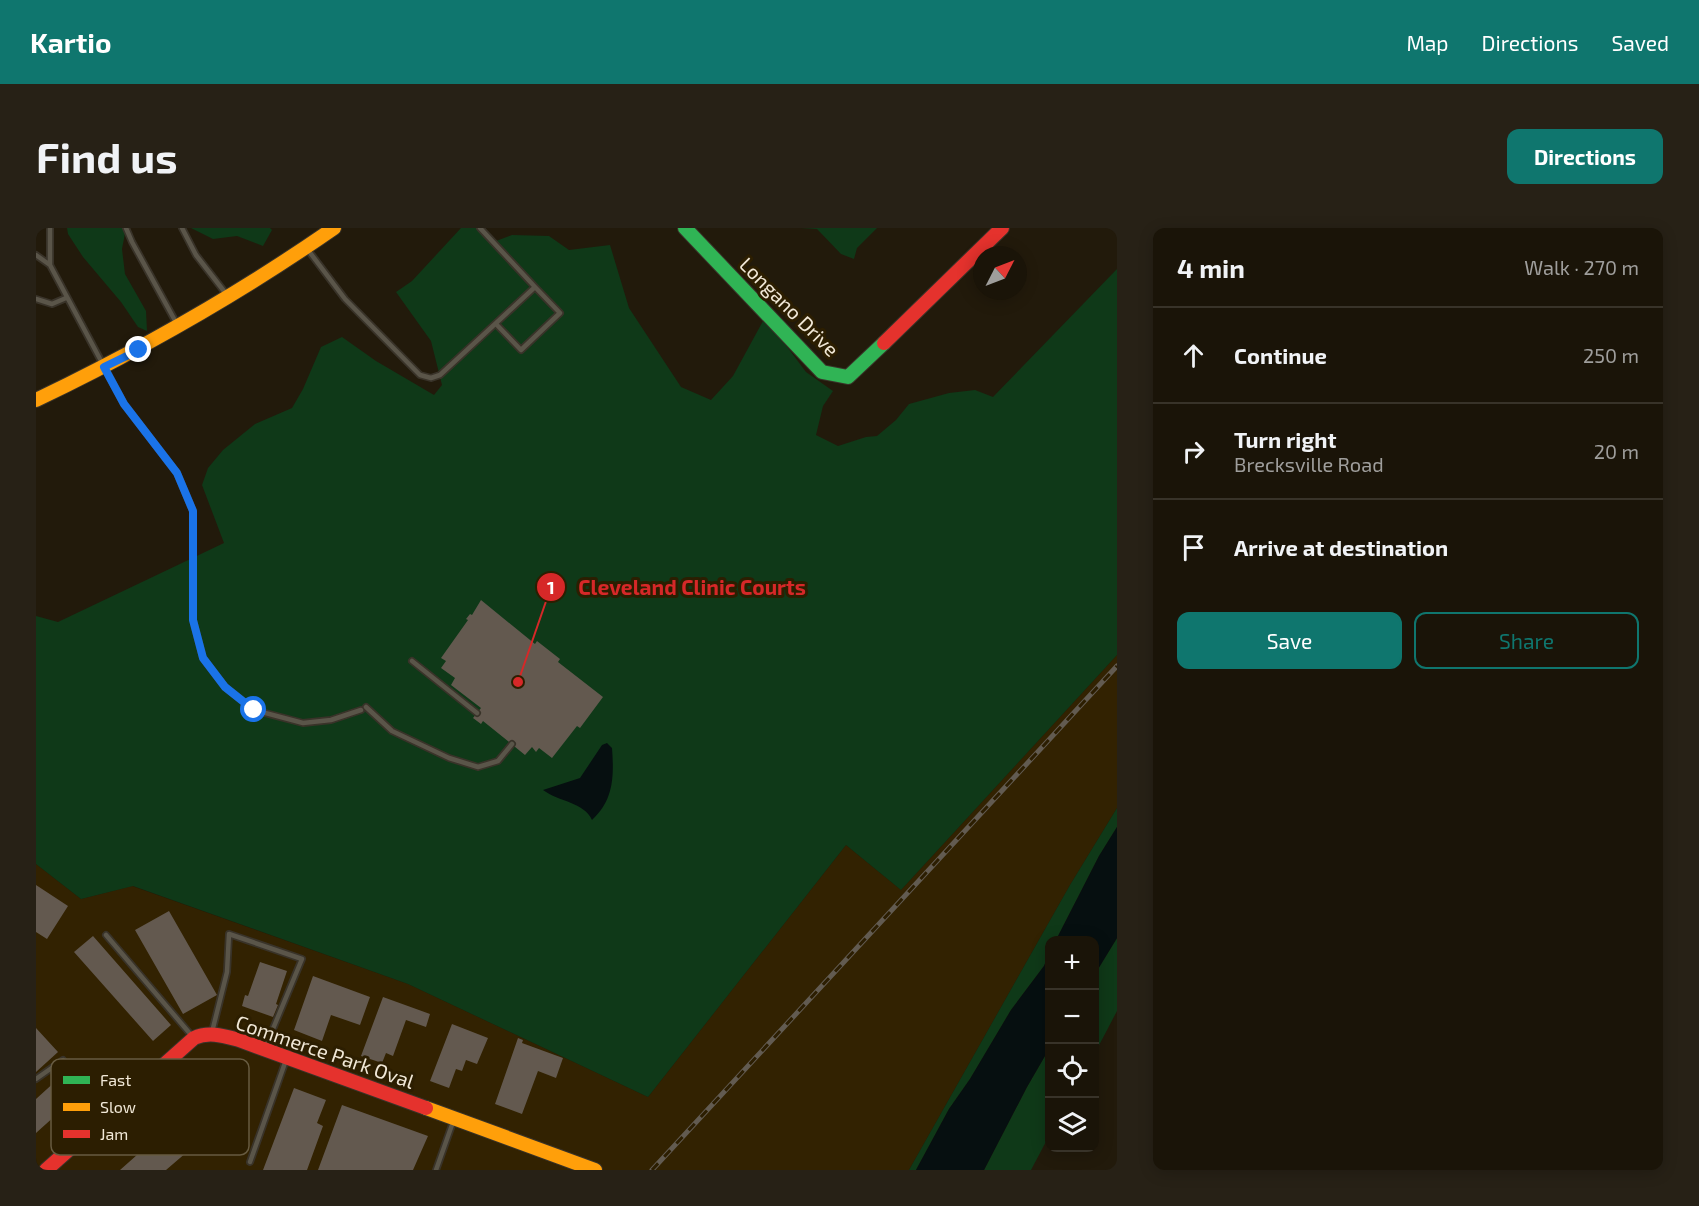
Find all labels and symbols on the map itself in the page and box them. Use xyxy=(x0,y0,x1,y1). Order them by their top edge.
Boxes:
north arrow xyxy=(973,246,1027,300)
street label: Longano Drive xyxy=(735,252,844,361)
route end xyxy=(125,336,151,362)
callout: Cleveland Clinic Courts xyxy=(536,568,818,607)
text: Cleveland Clinic Courts xyxy=(578,574,806,599)
text: 1 xyxy=(547,576,555,598)
route start xyxy=(240,696,266,722)
street label: Commerce Park Oval xyxy=(233,1009,418,1093)
legend xyxy=(51,1059,249,1155)
text: Fast xyxy=(100,1070,131,1089)
text: Slow xyxy=(100,1097,136,1116)
text: Jam xyxy=(100,1124,128,1143)

